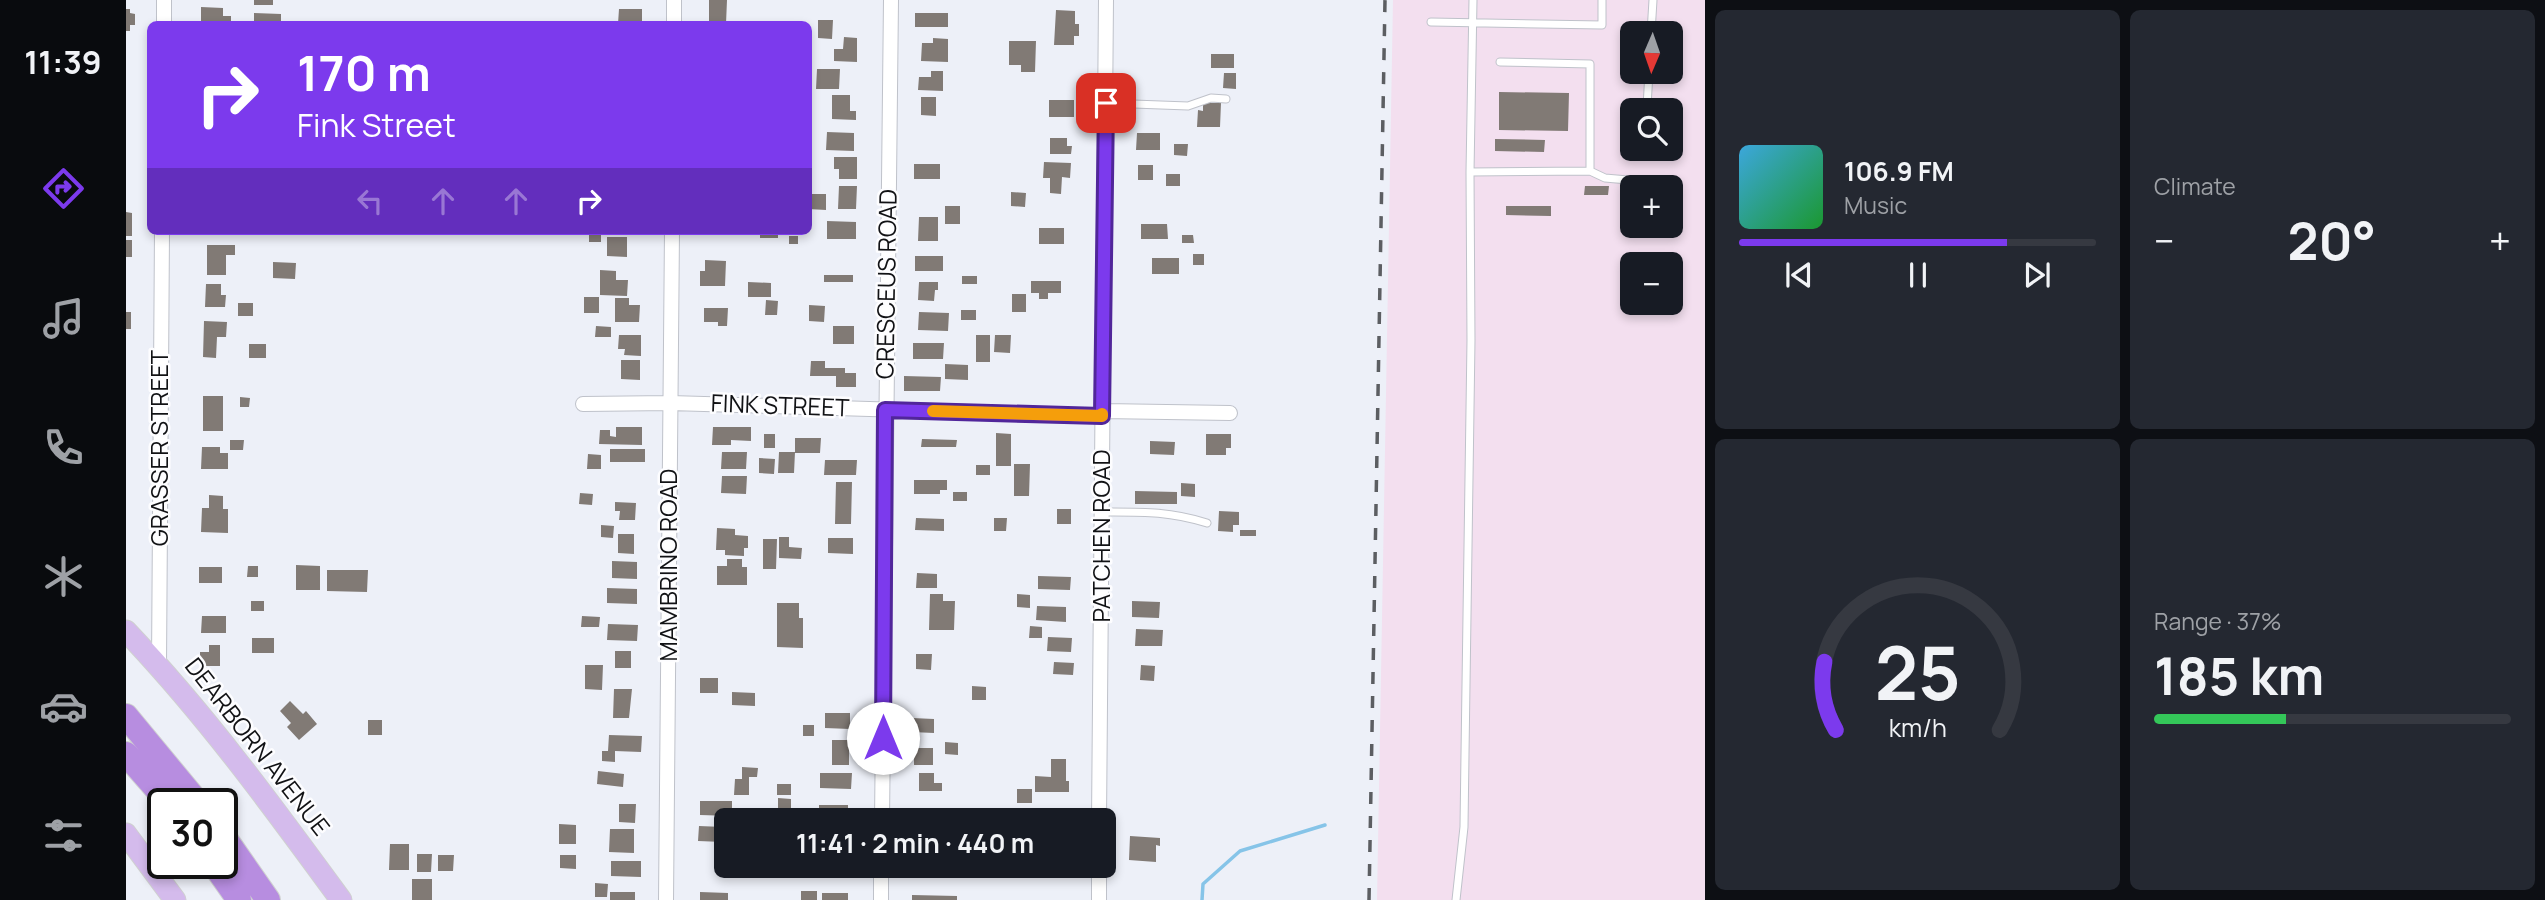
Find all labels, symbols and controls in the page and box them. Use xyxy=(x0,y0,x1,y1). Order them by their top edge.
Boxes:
north arrow xyxy=(1620,21,1684,84)
map controls xyxy=(1620,21,1683,315)
text: 170 m xyxy=(297,39,431,106)
text: 11:39 xyxy=(24,40,102,84)
icon: right xyxy=(182,49,273,140)
pin xyxy=(1076,73,1136,133)
icon: arrive xyxy=(1087,84,1125,122)
button: search xyxy=(1620,98,1683,161)
text: Fink Street xyxy=(297,103,456,147)
text: 106.9 FM xyxy=(1844,153,1954,189)
icon: directions xyxy=(39,164,88,213)
text: Climate xyxy=(2154,170,2236,202)
button: + xyxy=(1620,175,1683,238)
icon: left xyxy=(351,182,389,220)
icon: ahead xyxy=(424,182,462,220)
icon: ahead xyxy=(497,182,535,220)
icon: right xyxy=(570,182,608,220)
street label: CRESCEUS ROAD xyxy=(867,189,904,379)
text: Music xyxy=(1844,189,1907,221)
text: 20° xyxy=(2288,205,2376,276)
text: − xyxy=(2154,214,2175,266)
text: + xyxy=(2489,214,2511,266)
button: − xyxy=(1620,252,1683,315)
icon: previous xyxy=(1780,256,1818,294)
icon: pause xyxy=(1899,256,1937,294)
icon: next xyxy=(2018,256,2056,294)
icon: music xyxy=(39,294,88,343)
street label: GRASSER STREET xyxy=(142,349,175,546)
street label: FINK STREET xyxy=(710,386,851,423)
icon: phone xyxy=(39,423,88,472)
street label: PATCHEN ROAD xyxy=(1084,449,1117,623)
street label: MAMBRINO ROAD xyxy=(651,469,684,661)
icon: climate xyxy=(39,552,88,601)
text: Range · 37% xyxy=(2154,605,2281,637)
text: 25 xyxy=(1874,623,1961,723)
text: 185 km xyxy=(2154,640,2324,711)
street label: DEARBORN AVENUE xyxy=(178,650,338,842)
icon: car xyxy=(39,682,88,731)
position arrow xyxy=(846,701,920,775)
text: km/h xyxy=(1888,710,1947,745)
speed limit sign: 30 xyxy=(147,788,238,879)
icon: filters xyxy=(39,811,88,860)
text: 11:41 · 2 min · 440 m xyxy=(796,825,1034,861)

